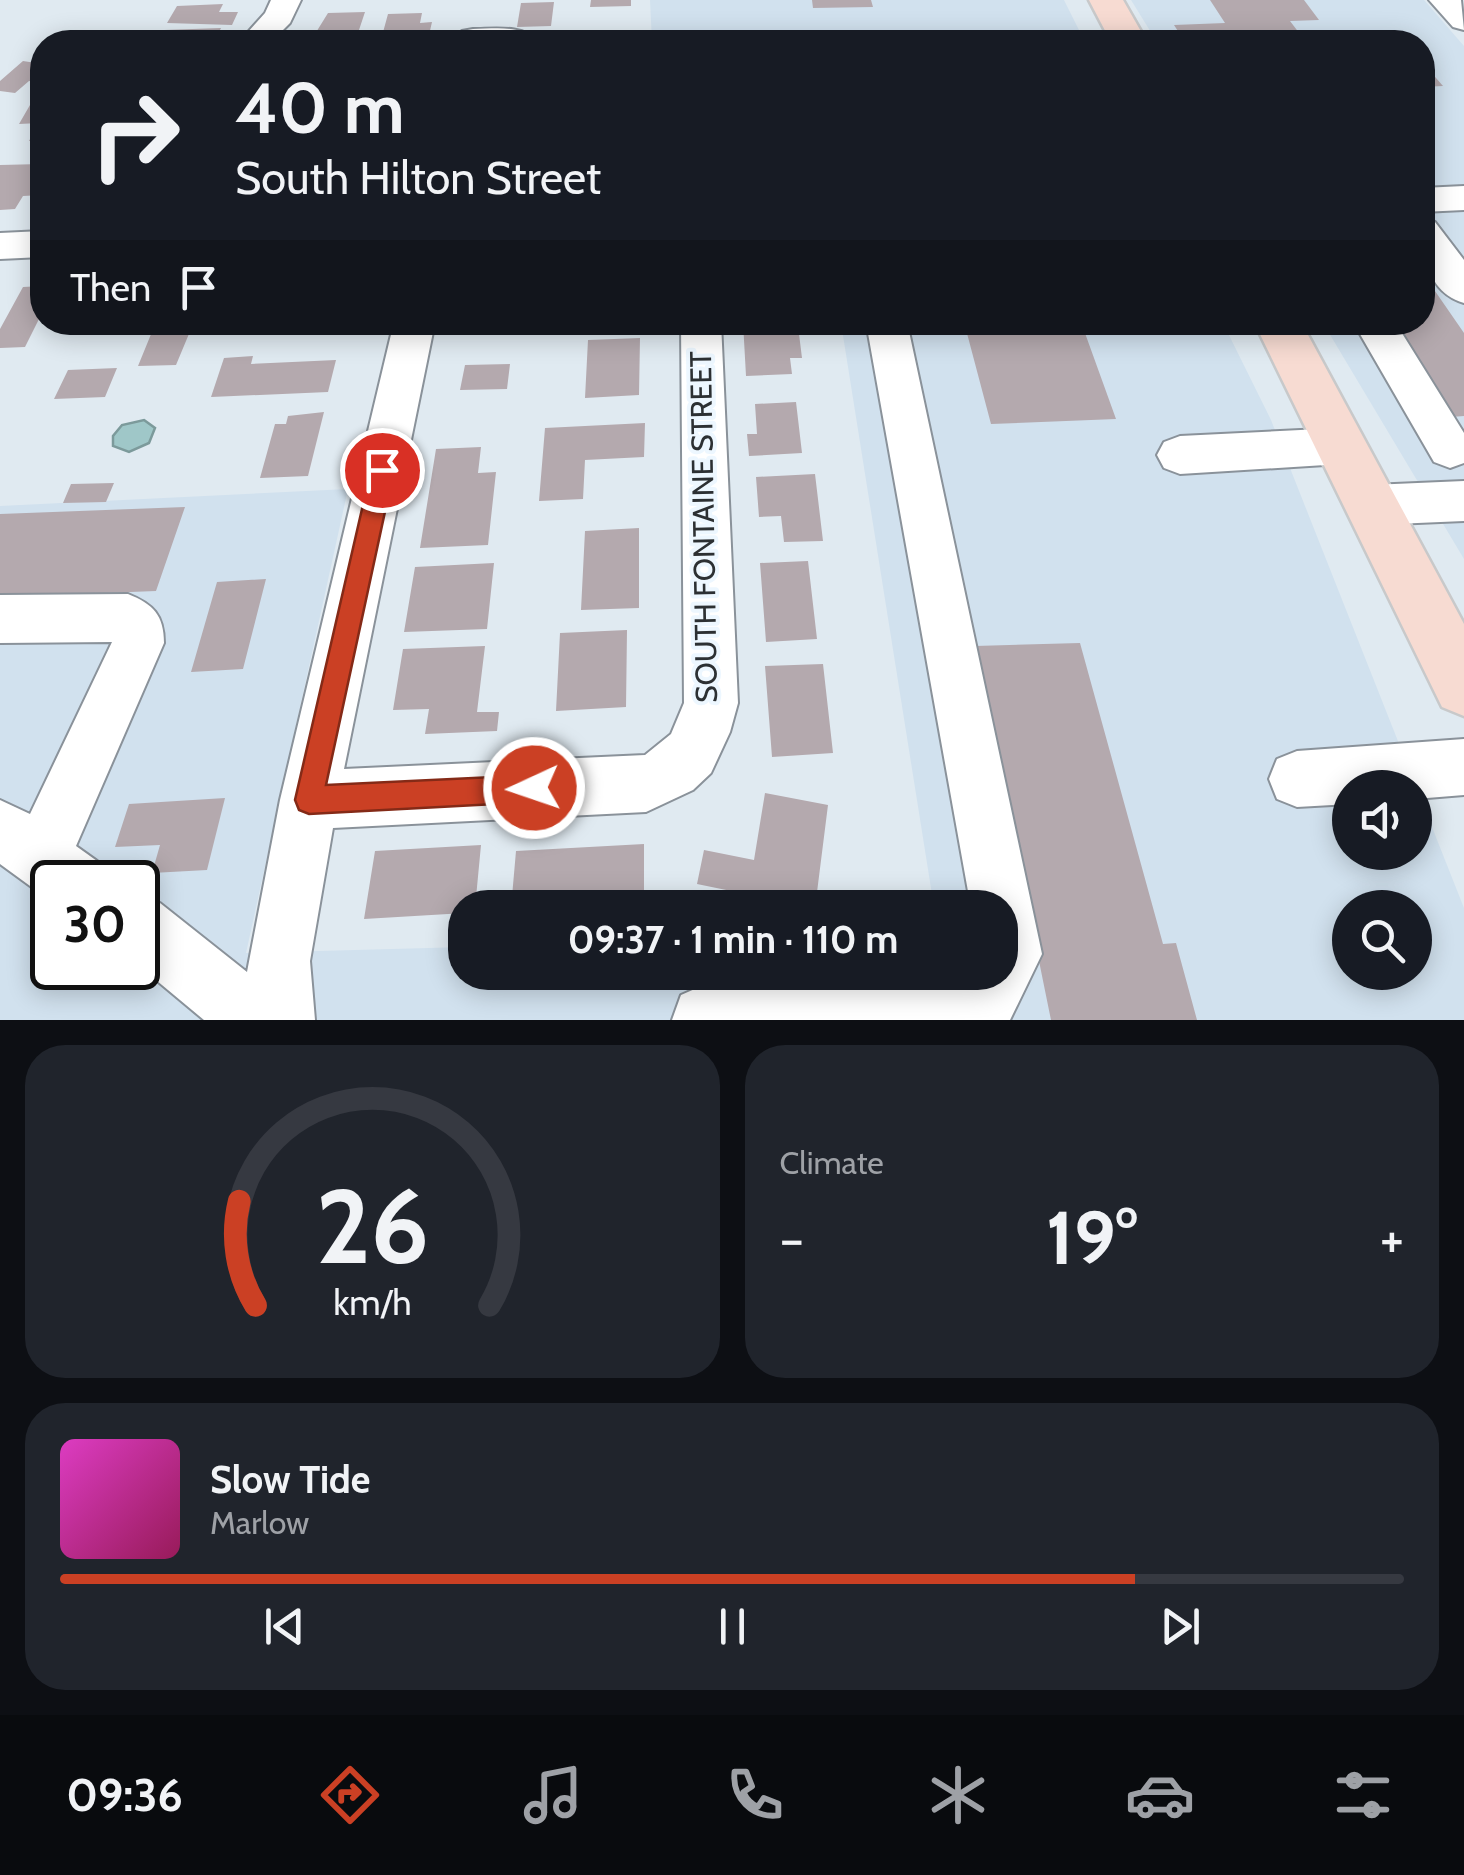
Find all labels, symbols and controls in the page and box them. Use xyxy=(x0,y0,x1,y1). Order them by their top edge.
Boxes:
text: 40 m xyxy=(235,65,404,151)
icon: right xyxy=(70,70,200,200)
text: South Hilton Street xyxy=(235,151,601,205)
icon: arrive xyxy=(171,260,226,315)
text: Then xyxy=(70,264,151,311)
street label: SOUTH FONTAINE STREET xyxy=(682,351,725,703)
pin xyxy=(340,428,425,513)
icon: arrive xyxy=(355,443,410,498)
position arrow xyxy=(482,736,586,840)
map controls xyxy=(1332,770,1432,990)
button: sound xyxy=(1332,770,1432,870)
speed limit sign: 30 xyxy=(30,860,160,990)
button: search xyxy=(1332,890,1432,990)
text: 09:37 · 1 min · 110 m xyxy=(568,916,898,963)
text: Climate xyxy=(780,1143,884,1182)
text: 26 xyxy=(316,1163,429,1289)
text: 19° xyxy=(1046,1192,1138,1283)
text: − xyxy=(780,1205,804,1272)
text: + xyxy=(1380,1205,1404,1272)
text: km/h xyxy=(333,1281,411,1324)
text: Slow Tide xyxy=(210,1456,370,1503)
text: Marlow xyxy=(210,1503,309,1542)
icon: previous xyxy=(257,1599,312,1654)
icon: pause xyxy=(705,1599,760,1654)
icon: next xyxy=(1153,1599,1208,1654)
icon: directions xyxy=(315,1760,385,1830)
icon: music xyxy=(518,1760,588,1830)
icon: phone xyxy=(720,1760,790,1830)
icon: climate xyxy=(923,1760,993,1830)
icon: car xyxy=(1125,1760,1195,1830)
icon: filters xyxy=(1328,1760,1398,1830)
text: 09:36 xyxy=(66,1768,183,1822)

